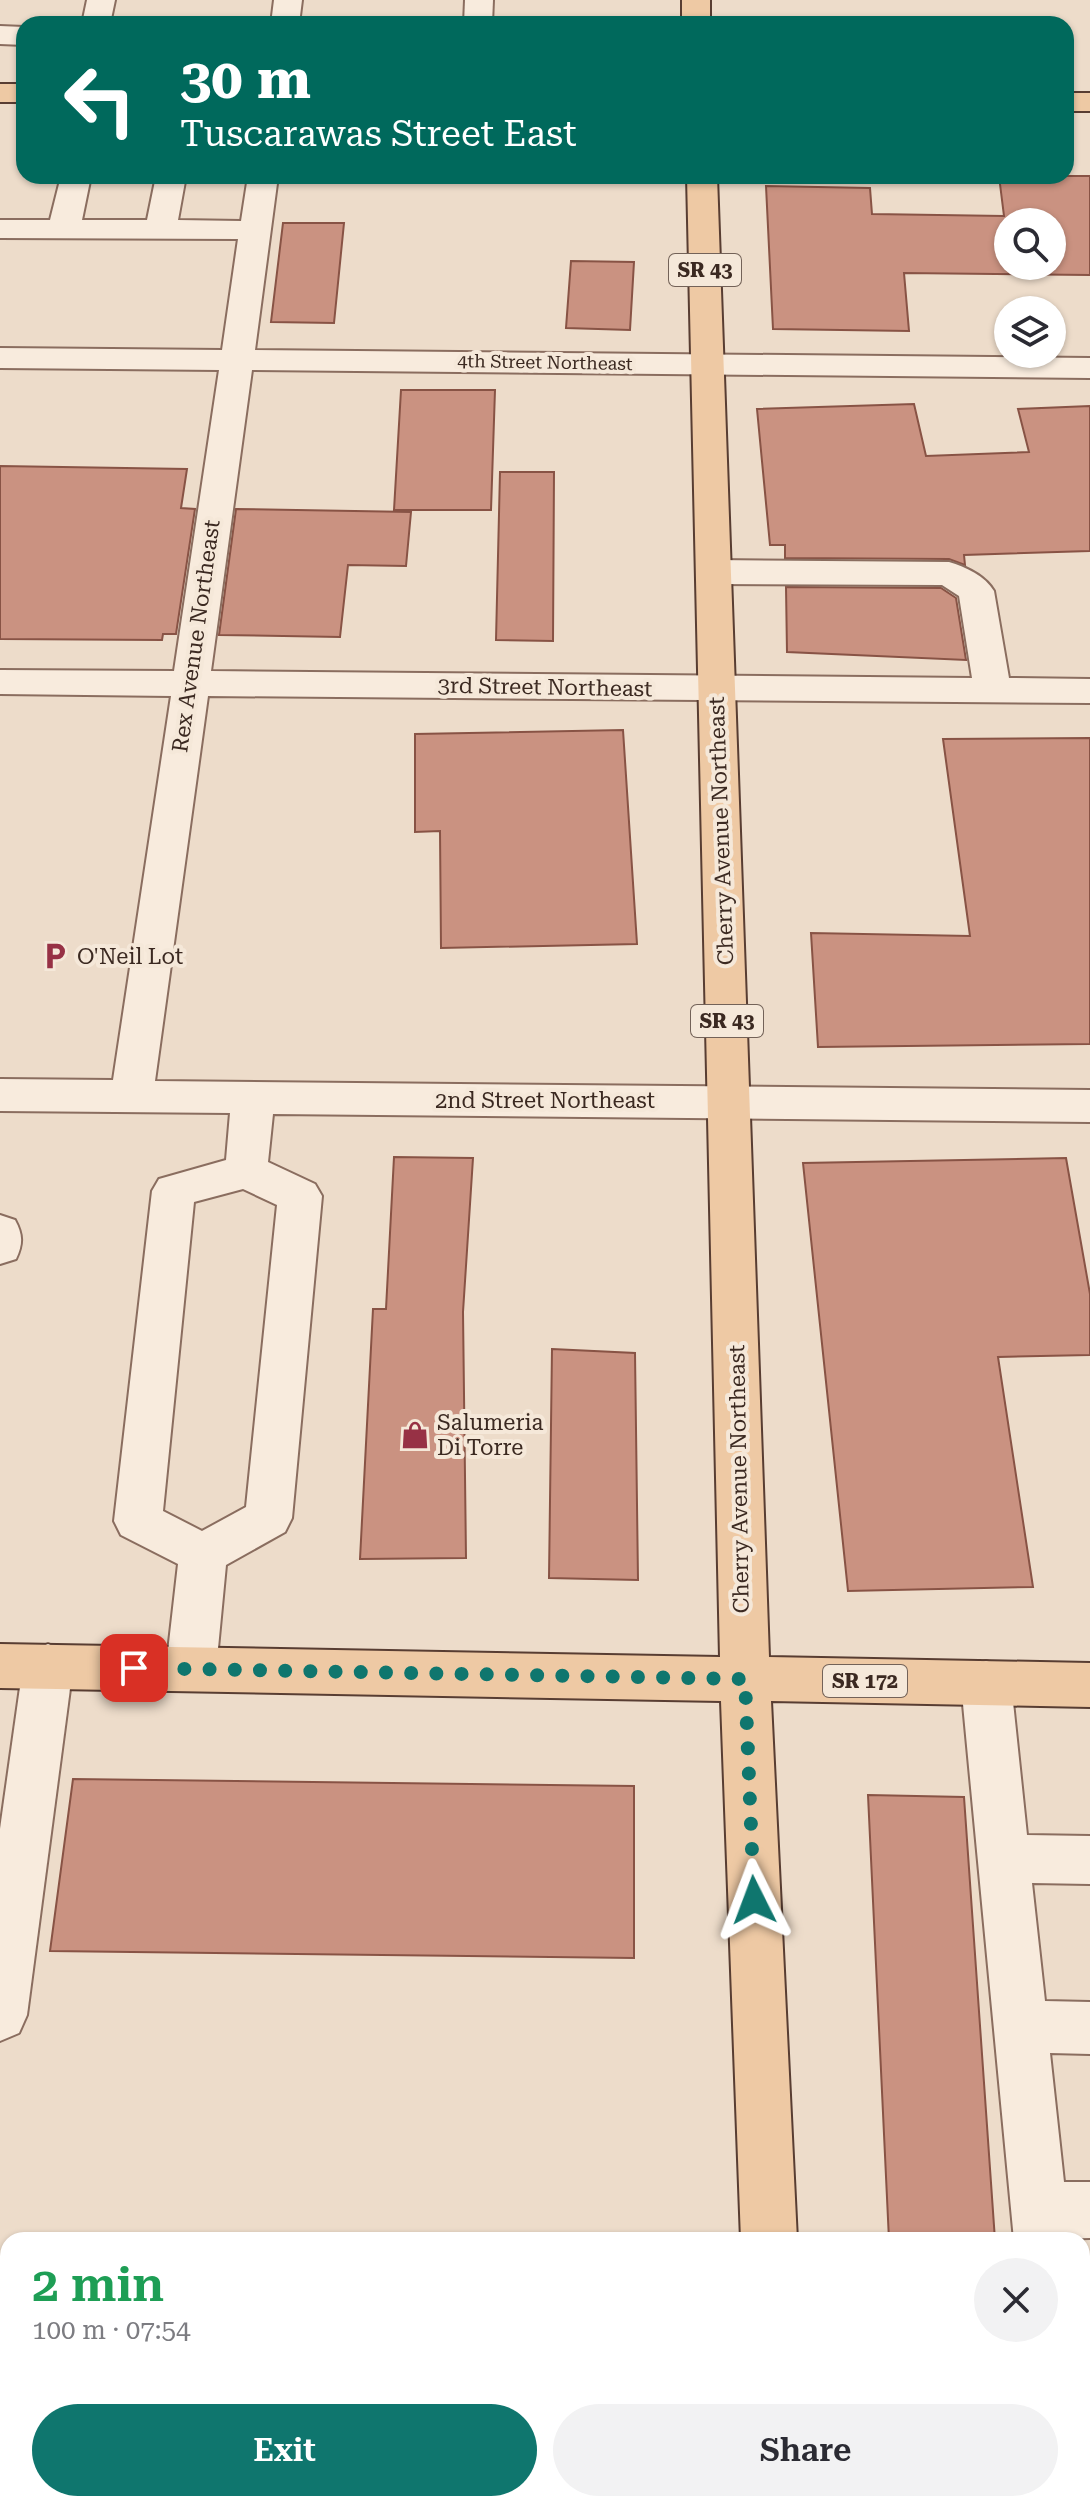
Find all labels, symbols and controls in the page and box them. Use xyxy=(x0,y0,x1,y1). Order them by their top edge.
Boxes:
text: 30 m xyxy=(180,46,311,112)
icon: left xyxy=(48,48,152,152)
text: Tuscarawas Street East xyxy=(180,113,577,155)
map controls xyxy=(994,208,1066,368)
button: search xyxy=(994,208,1066,280)
road number: SR 43 xyxy=(669,254,741,286)
button: layers xyxy=(994,296,1066,368)
street label: 4th Street Northeast xyxy=(457,350,633,374)
street label: Rex Avenue Northeast xyxy=(167,518,225,754)
street label: 3rd Street Northeast xyxy=(437,673,653,701)
street label: Cherry Avenue Northeast xyxy=(704,696,738,966)
parking icon: O'Neil Lot xyxy=(40,941,70,971)
place label: O'Neil Lot xyxy=(77,944,183,969)
road number: SR 43 xyxy=(691,1005,763,1037)
street label: 2nd Street Northeast xyxy=(435,1088,655,1113)
street label: Cherry Avenue Northeast xyxy=(724,1344,754,1614)
place label: Salumeria Di Torre xyxy=(437,1410,543,1460)
shop icon: Salumeria Di Torre xyxy=(400,1420,430,1450)
pin xyxy=(100,1634,168,1702)
icon: arrive xyxy=(112,1646,156,1690)
road number: SR 172 xyxy=(823,1665,907,1697)
position arrow xyxy=(712,1858,796,1942)
text: 2 min xyxy=(32,2257,164,2313)
button: close xyxy=(974,2258,1058,2342)
text: 100 m · 07:54 xyxy=(32,2315,191,2345)
button: Exit xyxy=(32,2404,537,2496)
button: Share xyxy=(553,2404,1058,2496)

